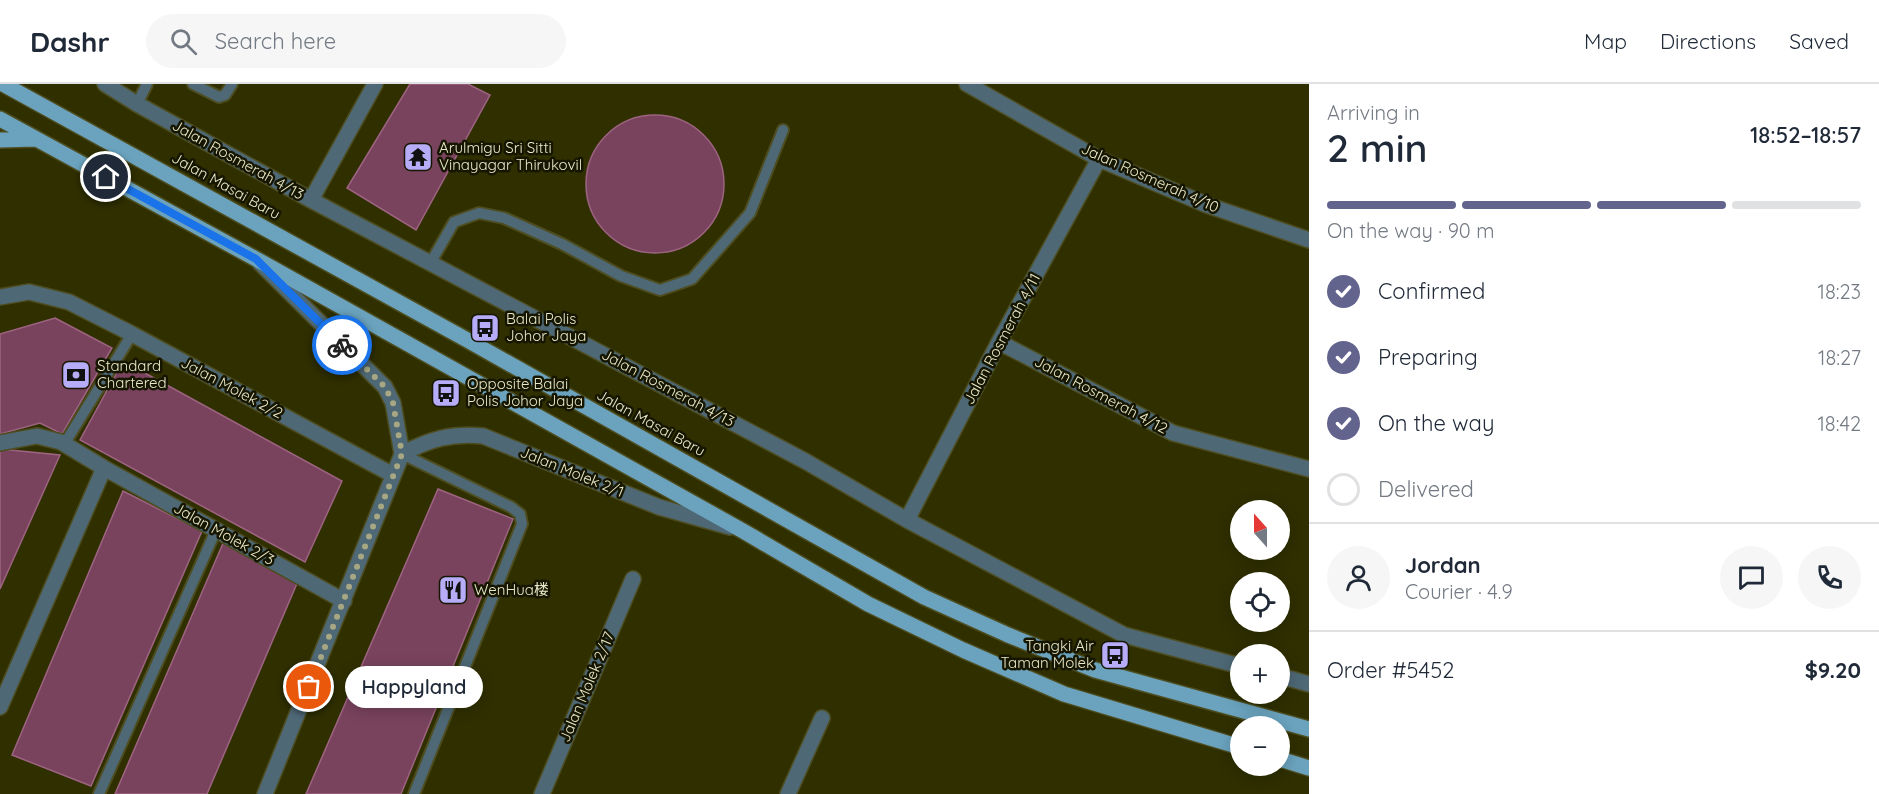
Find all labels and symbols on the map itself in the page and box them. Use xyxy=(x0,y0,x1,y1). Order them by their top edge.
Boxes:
street label: Jalan Rosmerah 4/13 xyxy=(169,115,308,204)
place label: Arulmigu Sri Sitti Vinayagar Thirukovil xyxy=(439,138,582,174)
street label: Jalan Rosmerah 4/10 xyxy=(1078,139,1222,216)
temple icon: Arulmigu Sri Sitti Vinayagar Thirukovil xyxy=(402,141,434,173)
street label: Jalan Masai Baru xyxy=(169,148,284,223)
pin xyxy=(80,151,131,202)
street label: Jalan Rosmerah 4/11 xyxy=(959,270,1044,407)
place label: Balai Polis Johor Jaya xyxy=(506,309,586,345)
bus stop icon: Balai Polis Johor Jaya xyxy=(469,312,501,344)
courier xyxy=(312,315,372,375)
street label: Jalan Rosmerah 4/13 xyxy=(599,345,738,431)
street label: Jalan Rosmerah 4/12 xyxy=(1031,351,1171,438)
street label: Jalan Molek 2/2 xyxy=(178,353,286,422)
place label: Standard Chartered xyxy=(97,356,167,392)
bank icon: Standard Chartered xyxy=(60,359,92,391)
place label: Opposite Balai Polis Johor Jaya xyxy=(467,374,583,410)
bus stop icon: Opposite Balai Polis Johor Jaya xyxy=(430,377,462,409)
street label: Jalan Masai Baru xyxy=(594,385,709,460)
street label: Jalan Molek 2/1 xyxy=(518,442,627,501)
street label: Jalan Molek 2/3 xyxy=(171,498,278,569)
north arrow xyxy=(1230,500,1290,560)
restaurant icon: WenHua楼 xyxy=(437,574,469,606)
place label: WenHua楼 xyxy=(474,580,549,599)
street label: Jalan Molek 2/17 xyxy=(555,629,618,745)
place label: Tangki Air Taman Molek xyxy=(1001,636,1094,672)
bus stop icon: Tangki Air Taman Molek xyxy=(1099,639,1131,671)
pin xyxy=(283,661,334,712)
callout: Happyland xyxy=(345,666,483,708)

